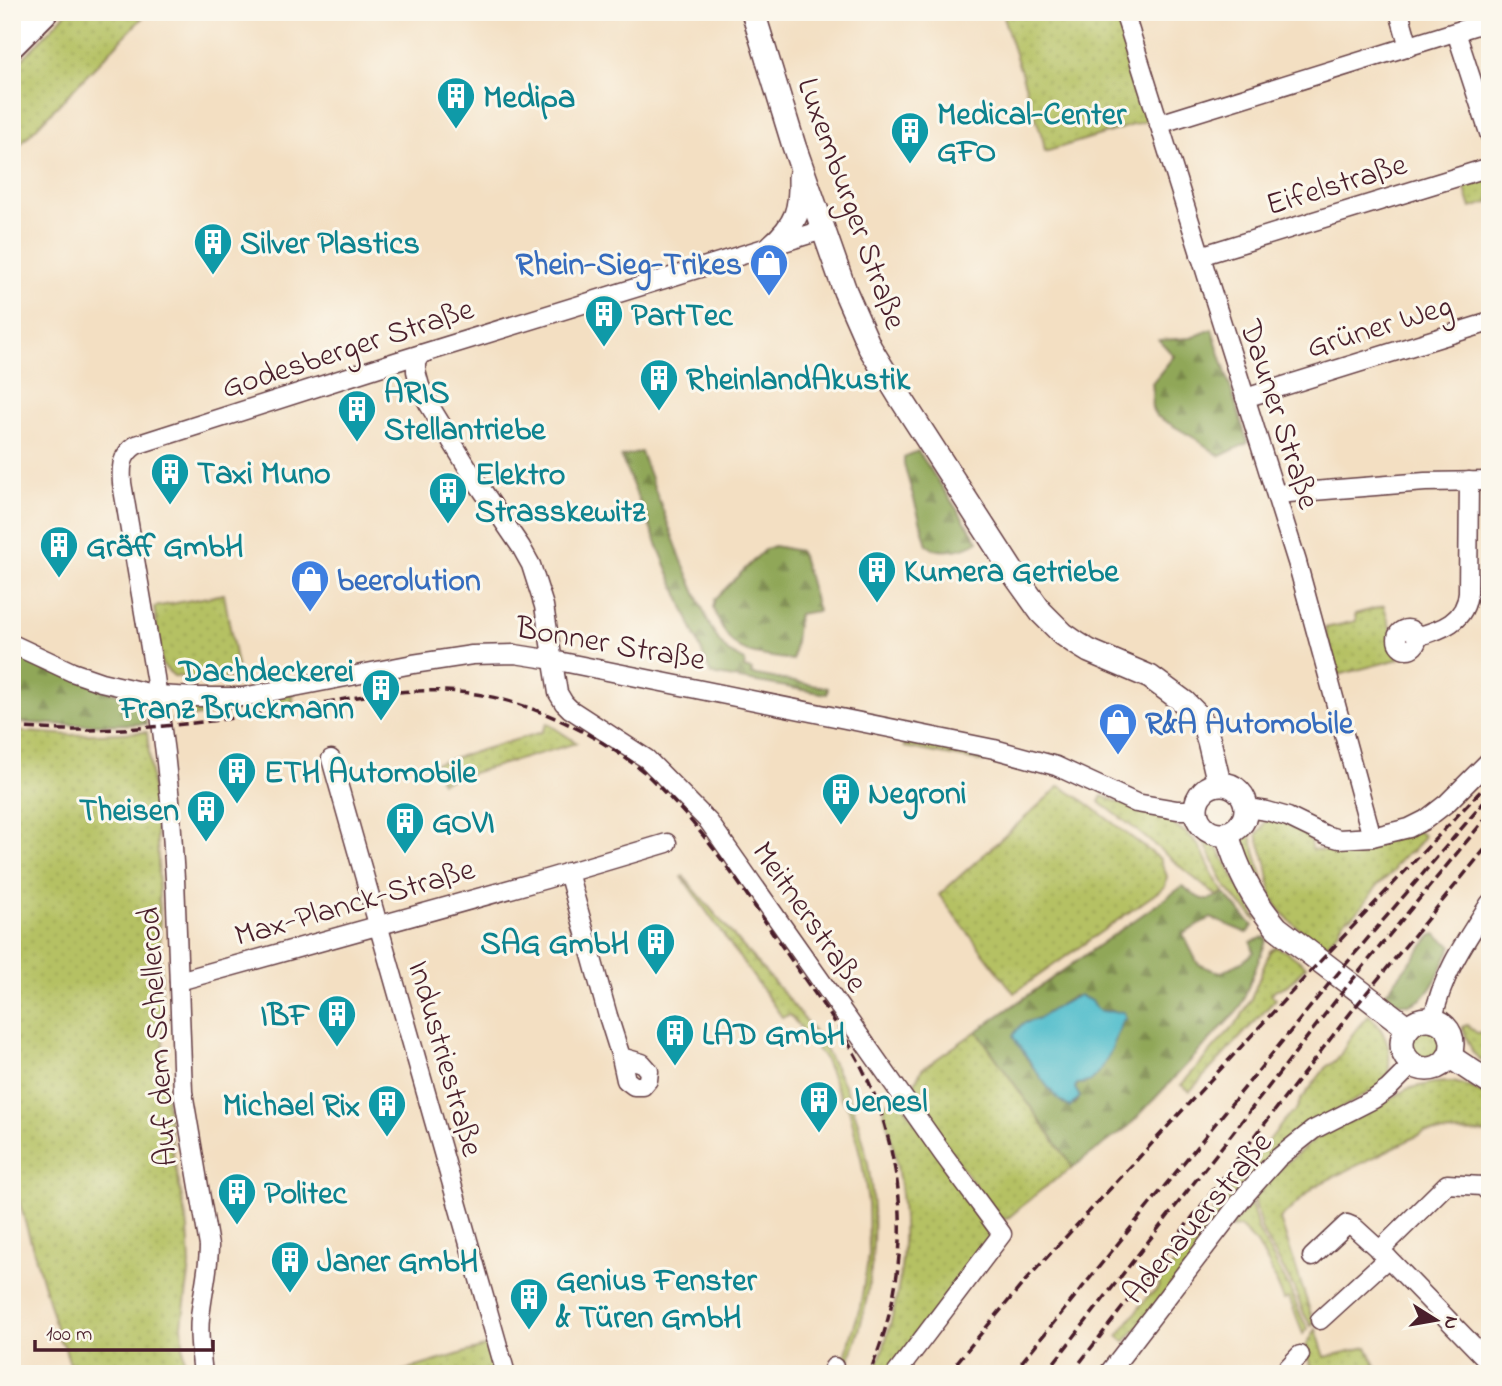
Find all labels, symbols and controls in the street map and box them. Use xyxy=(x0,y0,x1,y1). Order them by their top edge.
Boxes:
street label: Luxemburger Straße xyxy=(782,72,917,337)
building icon: Medipa xyxy=(435,75,477,130)
place label: Medipa xyxy=(483,76,575,123)
place label: Medical-Center GFO xyxy=(937,93,1127,177)
building icon: Medical-Center GFO xyxy=(889,110,931,165)
street label: Eifelstraße xyxy=(1261,142,1414,230)
building icon: Silver Plastics xyxy=(192,221,234,276)
place label: Silver Plastics xyxy=(240,222,420,269)
shop icon: Rhein-Sieg-Trikes xyxy=(748,242,790,297)
place label: Rhein-Sieg-Trikes xyxy=(516,243,742,291)
street label: Grüner Weg xyxy=(1302,284,1459,373)
street label: Godesberger Straße xyxy=(216,287,481,413)
building icon: PartTec xyxy=(583,293,625,348)
place label: PartTec xyxy=(631,294,733,341)
street label: Dauner Straße xyxy=(1225,313,1331,516)
building icon: RheinlandAkustik xyxy=(638,357,680,412)
place label: RheinlandAkustik xyxy=(686,358,911,405)
place label: ARIS Stellantriebe xyxy=(384,371,547,455)
building icon: ARIS Stellantriebe xyxy=(336,388,378,443)
building icon: Taxi Muno xyxy=(149,451,191,506)
place label: Taxi Muno xyxy=(197,452,331,499)
place label: Elektro Strasskewitz xyxy=(475,453,646,537)
building icon: Elektro Strasskewitz xyxy=(427,470,469,525)
building icon: Gräff GmbH xyxy=(38,524,80,579)
place label: Gräff GmbH xyxy=(86,525,244,572)
building icon: Kumera Getriebe xyxy=(856,549,898,604)
place label: Kumera Getriebe xyxy=(904,550,1120,597)
shop icon: beerolution xyxy=(289,558,331,613)
place label: beerolution xyxy=(337,559,481,606)
street label: Bonner Straße xyxy=(511,605,709,685)
place label: Dachdeckerei Franz Bruckmann xyxy=(118,650,354,734)
building icon: Dachdeckerei Franz Bruckmann xyxy=(360,667,402,722)
shop icon: R&A Automobile xyxy=(1097,701,1139,756)
place label: R&A Automobile xyxy=(1145,702,1355,749)
building icon: ETH Automobile xyxy=(216,750,258,805)
place label: ETH Automobile xyxy=(264,751,478,798)
building icon: Negroni xyxy=(820,771,862,826)
place label: Negroni xyxy=(868,772,966,820)
building icon: Theisen xyxy=(185,788,227,843)
place label: Theisen xyxy=(79,789,179,836)
building icon: GOVI xyxy=(384,800,426,855)
place label: GOVI xyxy=(432,801,495,848)
street label: Meitnerstraße xyxy=(739,833,878,1004)
street label: Max-Planck-Straße xyxy=(229,847,481,961)
street label: Auf dem Schellerod xyxy=(127,905,192,1168)
building icon: SAG GmbH xyxy=(635,921,677,976)
place label: SAG GmbH xyxy=(480,922,629,969)
street label: Industriestraße xyxy=(393,955,494,1163)
building icon: IBF xyxy=(316,993,358,1048)
place label: IBF xyxy=(260,994,310,1041)
building icon: LAD GmbH xyxy=(654,1012,696,1067)
place label: LAD GmbH xyxy=(702,1013,845,1060)
building icon: Jenesl xyxy=(798,1079,840,1134)
place label: Jenesl xyxy=(846,1080,928,1127)
building icon: Michael Rix xyxy=(366,1083,408,1138)
place label: Michael Rix xyxy=(223,1084,360,1131)
street label: Adenauerstraße xyxy=(1112,1122,1286,1316)
building icon: Politec xyxy=(216,1171,258,1226)
place label: Politec xyxy=(264,1172,348,1219)
building icon: Janer GmbH xyxy=(269,1239,311,1294)
place label: Janer GmbH xyxy=(317,1240,478,1287)
place label: Genius Fenster & Türen GmbH xyxy=(555,1259,758,1343)
building icon: Genius Fenster & Türen GmbH xyxy=(508,1276,550,1331)
north arrow xyxy=(1400,1284,1470,1354)
scale bar xyxy=(35,1309,214,1353)
text: N xyxy=(1436,1314,1465,1332)
text: 100 m xyxy=(46,1320,92,1350)

